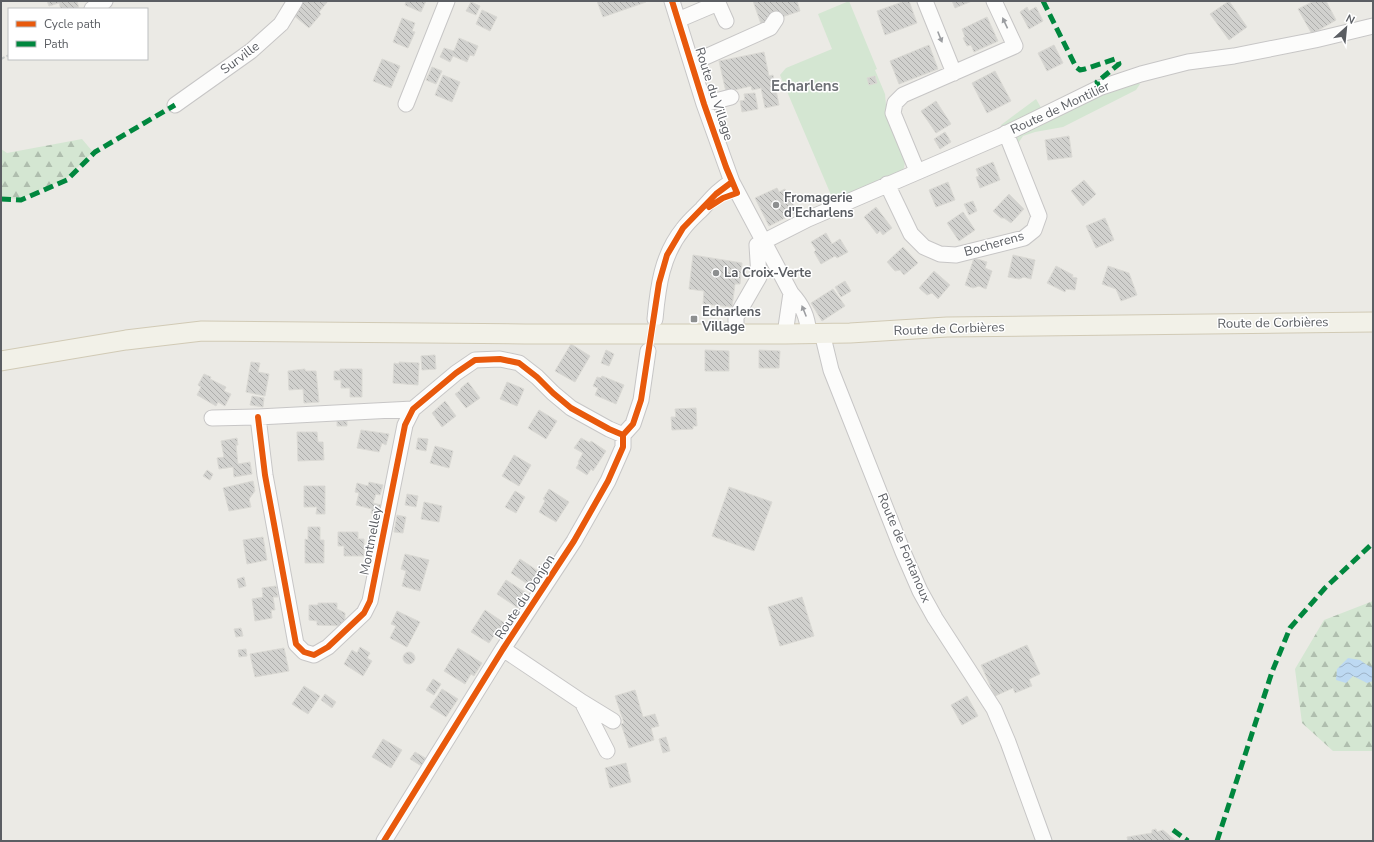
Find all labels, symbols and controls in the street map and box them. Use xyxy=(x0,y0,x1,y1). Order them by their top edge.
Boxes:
legend xyxy=(8,8,148,60)
north arrow xyxy=(1326,8,1366,48)
text: N xyxy=(1343,11,1357,28)
text: Cycle path xyxy=(44,16,101,32)
one-way arrow xyxy=(1002,18,1008,29)
one-way arrow xyxy=(937,31,943,43)
text: Path xyxy=(44,36,69,52)
street label: Surville xyxy=(217,37,263,79)
street label: Route du Village xyxy=(690,45,738,143)
district label: Echarlens xyxy=(771,76,839,96)
street label: Route de Montilier xyxy=(1008,77,1113,139)
place label: Fromagerie d'Echarlens xyxy=(784,189,854,222)
marker: Fromagerie d'Echarlens xyxy=(771,200,781,210)
street label: Bocherens xyxy=(962,227,1026,261)
place label: La Croix-Verte xyxy=(724,264,811,282)
marker: La Croix-Verte xyxy=(711,268,721,278)
place label: Echarlens Village xyxy=(701,303,761,336)
one-way arrow xyxy=(801,306,807,317)
street label: Route de Corbières xyxy=(1217,313,1329,333)
marker: Echarlens Village xyxy=(689,314,699,324)
street label: Route de Corbières xyxy=(893,318,1005,340)
street label: Route de Fontanoux xyxy=(873,490,935,606)
street label: Montmelley xyxy=(356,505,387,577)
street label: Route du Donjon xyxy=(491,551,559,643)

